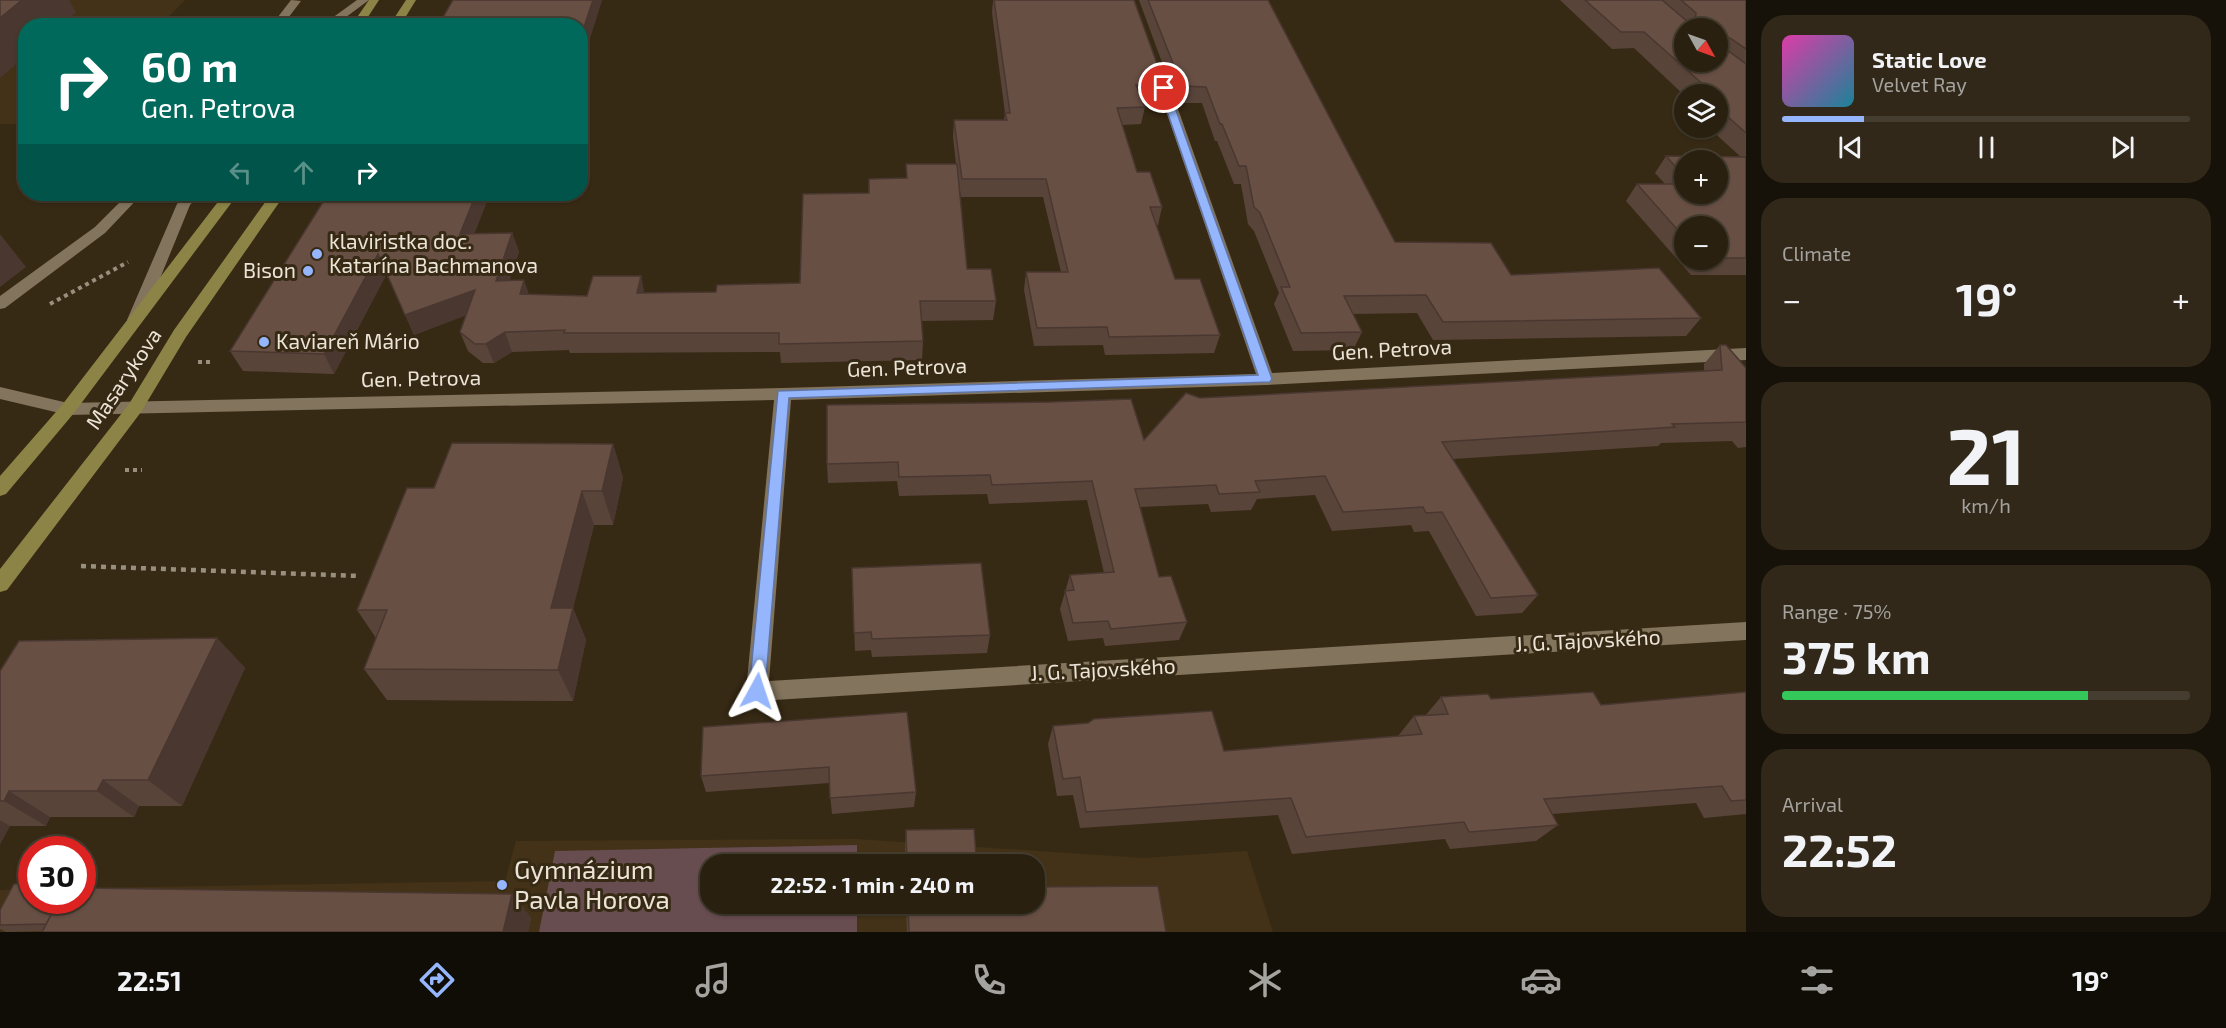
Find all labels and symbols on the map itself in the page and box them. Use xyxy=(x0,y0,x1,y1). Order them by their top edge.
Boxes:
north arrow xyxy=(1674,18,1728,72)
pin xyxy=(1138,62,1189,113)
place label: klaviristka doc. Katarína Bachmanova xyxy=(329,228,538,277)
marker: klaviristka doc. Katarína Bachmanova xyxy=(310,247,324,261)
place label: Bison xyxy=(243,257,296,282)
marker: Bison xyxy=(301,264,315,278)
street label: Masarykova xyxy=(80,323,166,433)
place label: Kaviareň Mário xyxy=(276,328,420,353)
street label: Gen. Petrova xyxy=(1331,333,1453,364)
marker: Kaviareň Mário xyxy=(257,335,271,349)
street label: Gen. Petrova xyxy=(846,352,967,381)
street label: Gen. Petrova xyxy=(361,364,481,391)
street label: J. G. Tajovského xyxy=(1515,623,1661,657)
street label: J. G. Tajovského xyxy=(1030,652,1176,686)
position arrow xyxy=(725,659,789,723)
speed limit sign: 30 xyxy=(18,836,96,914)
place label: Gymnázium Pavla Horova xyxy=(514,853,670,914)
marker: Gymnázium Pavla Horova xyxy=(495,878,509,892)

